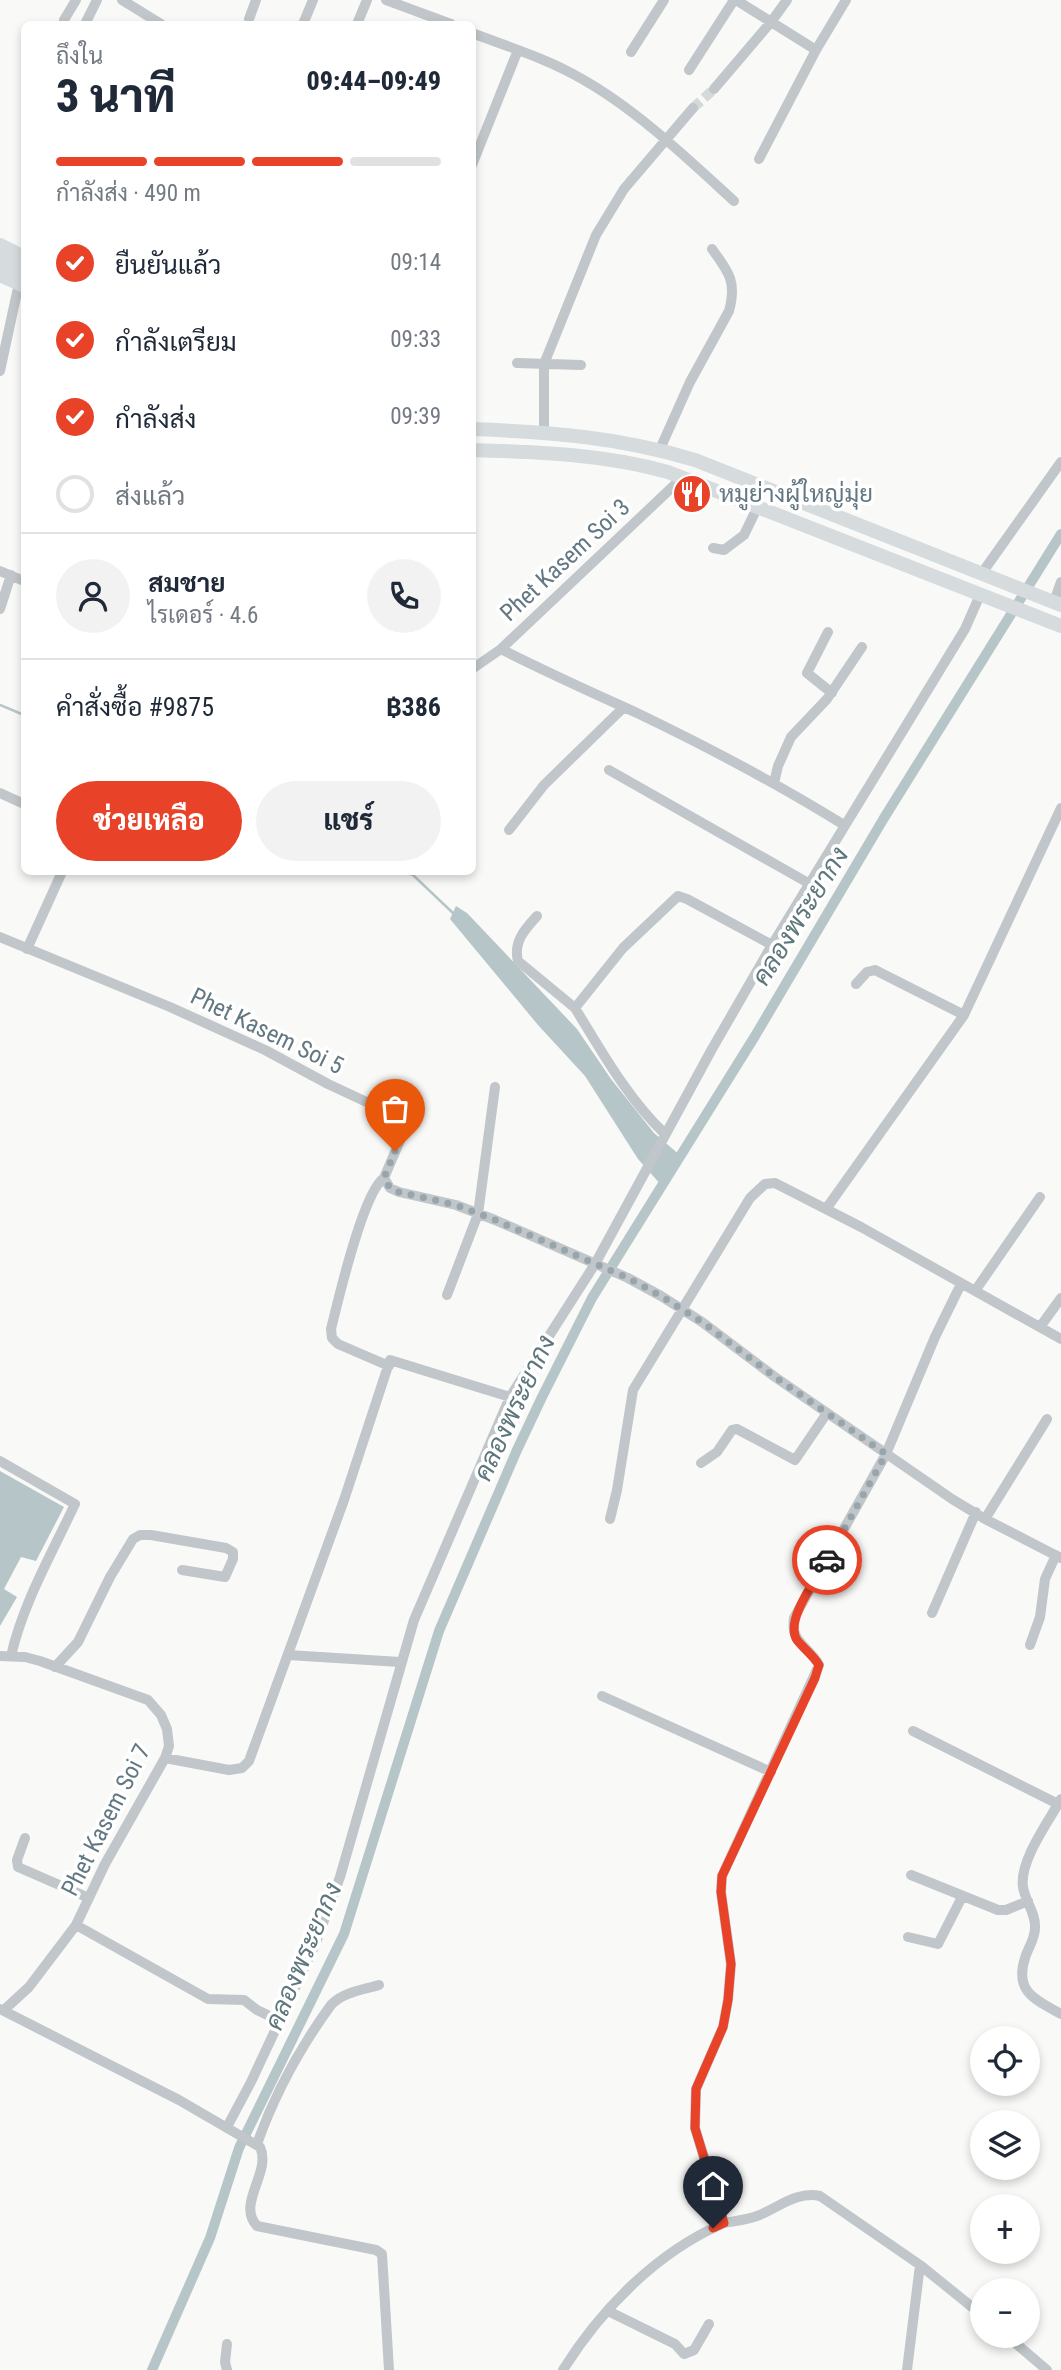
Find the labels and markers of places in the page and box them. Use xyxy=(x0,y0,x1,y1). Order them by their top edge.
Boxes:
restaurant icon: หมูย่างผู้ใหญ่มุ่ย xyxy=(671,473,713,515)
place label: หมูย่างผู้ใหญ่มุ่ย xyxy=(719,478,873,511)
pin xyxy=(365,1079,425,1151)
pin xyxy=(683,2156,743,2228)

